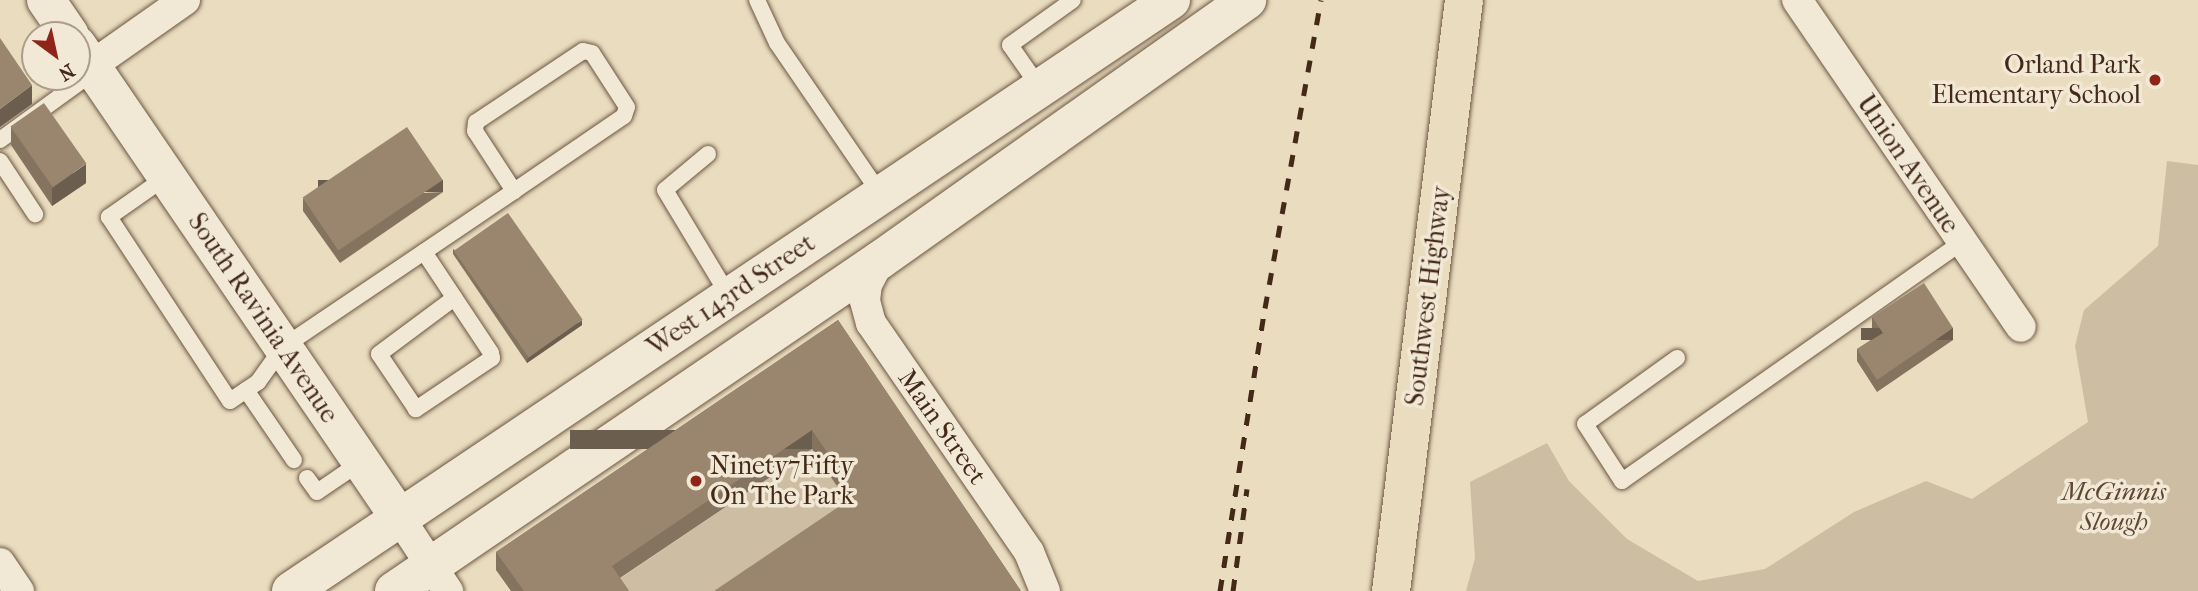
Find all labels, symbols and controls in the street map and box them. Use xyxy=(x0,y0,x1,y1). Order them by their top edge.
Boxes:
north arrow xyxy=(21,21,91,91)
place label: Orland Park Elementary School xyxy=(1932,49,2141,110)
text: N xyxy=(54,59,78,85)
marker: Orland Park Elementary School xyxy=(2147,72,2163,88)
street label: Union Avenue xyxy=(1850,89,1966,239)
street label: Southwest Highway xyxy=(1399,184,1457,408)
street label: South Ravinia Avenue xyxy=(181,207,345,429)
street label: West 143rd Street xyxy=(641,227,821,363)
street label: Main Street xyxy=(891,364,993,490)
place label: Ninety7Fifty On The Park xyxy=(710,450,854,512)
marker: Ninety7Fifty On The Park xyxy=(688,473,704,489)
park label: McGinnis Slough xyxy=(2062,476,2166,538)

